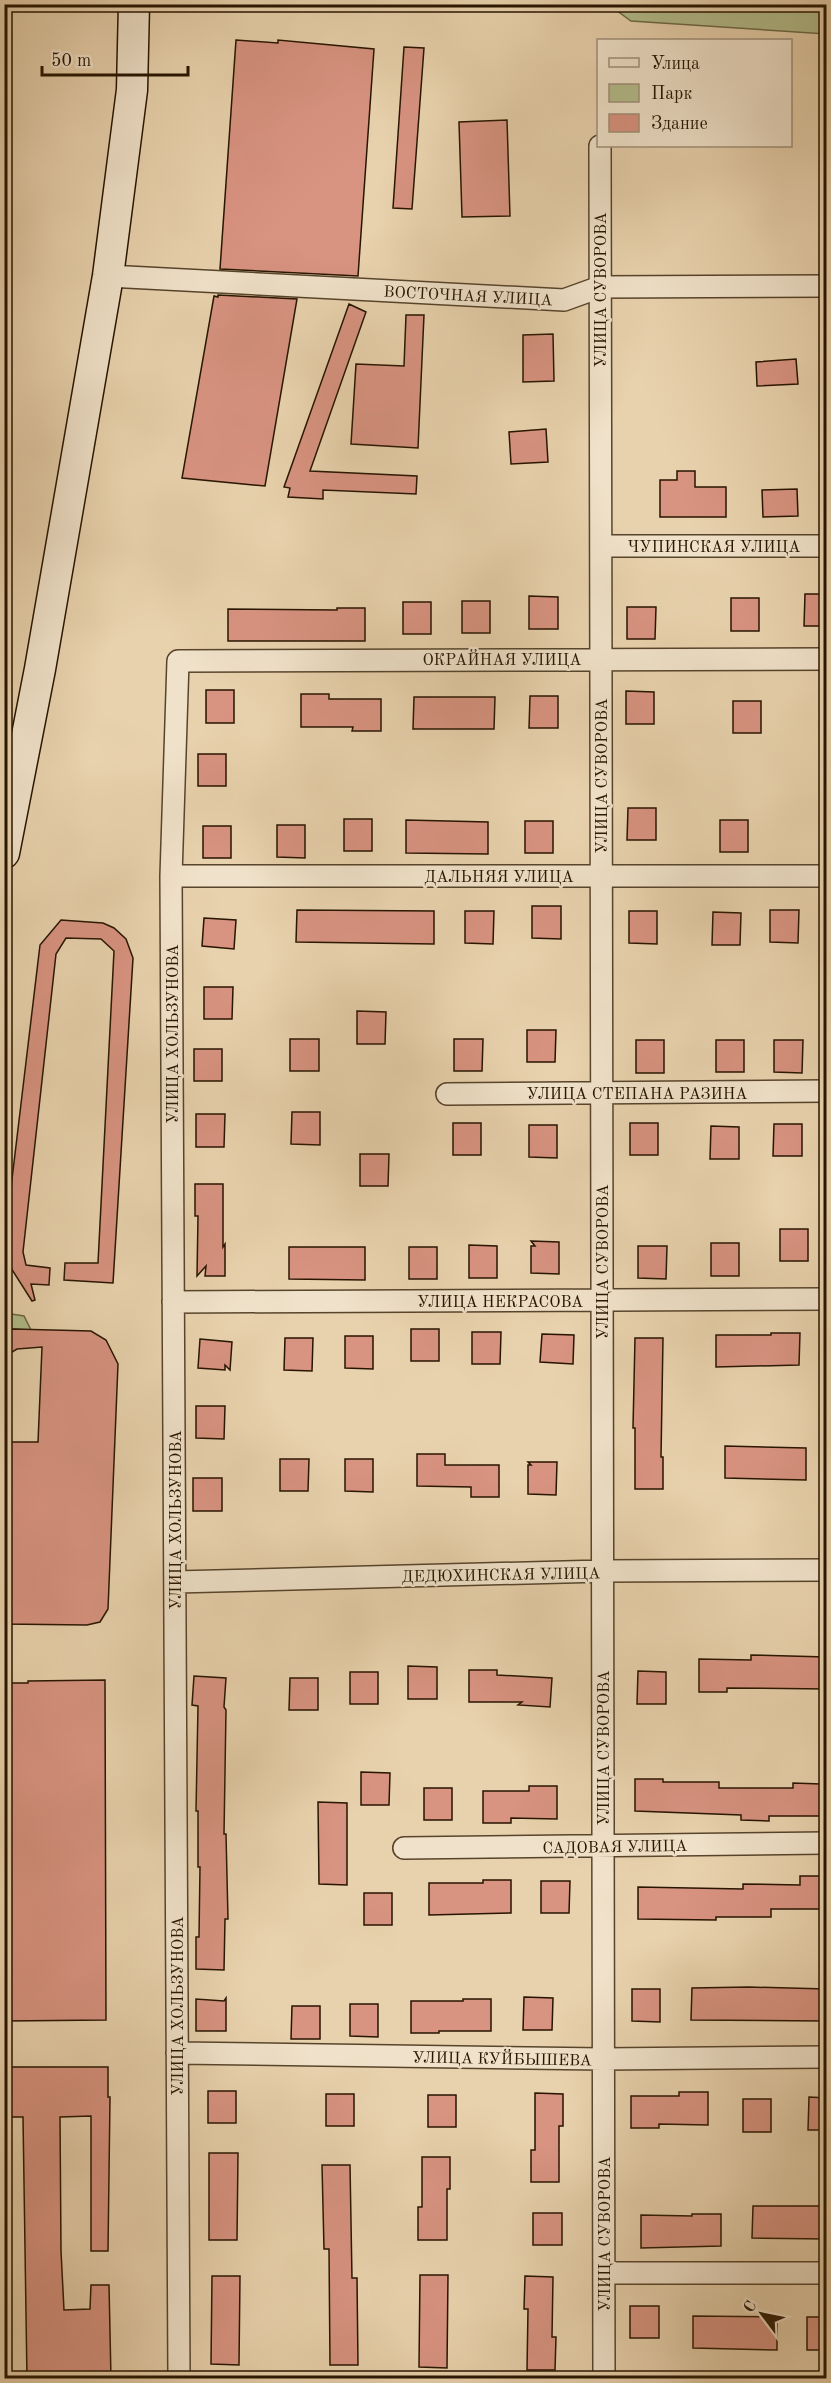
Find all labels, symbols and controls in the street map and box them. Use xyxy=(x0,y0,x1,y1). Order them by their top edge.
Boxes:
scale bar xyxy=(42,39,188,77)
legend xyxy=(597,39,792,147)
text: 50 m xyxy=(51,52,91,70)
text: Улица xyxy=(651,55,700,73)
text: Парк xyxy=(651,85,692,103)
text: Здание xyxy=(651,115,708,133)
street label: УЛИЦА СУВОРОВА xyxy=(594,212,610,368)
street label: ВОСТОЧНАЯ УЛИЦА xyxy=(383,285,553,309)
street label: ЧУПИНСКАЯ УЛИЦА xyxy=(628,540,800,556)
street label: ОКРАЙНАЯ УЛИЦА xyxy=(422,649,582,669)
street label: УЛИЦА СУВОРОВА xyxy=(595,698,611,854)
street label: ДАЛЬНЯЯ УЛИЦА xyxy=(424,870,574,886)
street label: УЛИЦА ХОЛЬЗУНОВА xyxy=(166,944,182,1124)
street label: УЛИЦА СТЕПАНА РАЗИНА xyxy=(526,1087,748,1103)
street label: УЛИЦА СУВОРОВА xyxy=(596,1184,612,1340)
street label: УЛИЦА НЕКРАСОВА xyxy=(417,1295,583,1311)
street label: УЛИЦА ХОЛЬЗУНОВА xyxy=(169,1430,185,1610)
street label: ДЕДЮХИНСКАЯ УЛИЦА xyxy=(402,1566,600,1586)
street label: УЛИЦА СУВОРОВА xyxy=(597,1670,613,1826)
street label: САДОВАЯ УЛИЦА xyxy=(542,1839,688,1857)
street label: УЛИЦА ХОЛЬЗУНОВА xyxy=(171,1916,187,2096)
street label: УЛИЦА КУЙБЫШЕВА xyxy=(412,2046,592,2070)
street label: УЛИЦА СУВОРОВА xyxy=(598,2156,614,2312)
north arrow xyxy=(732,2284,792,2344)
text: С xyxy=(741,2298,761,2316)

